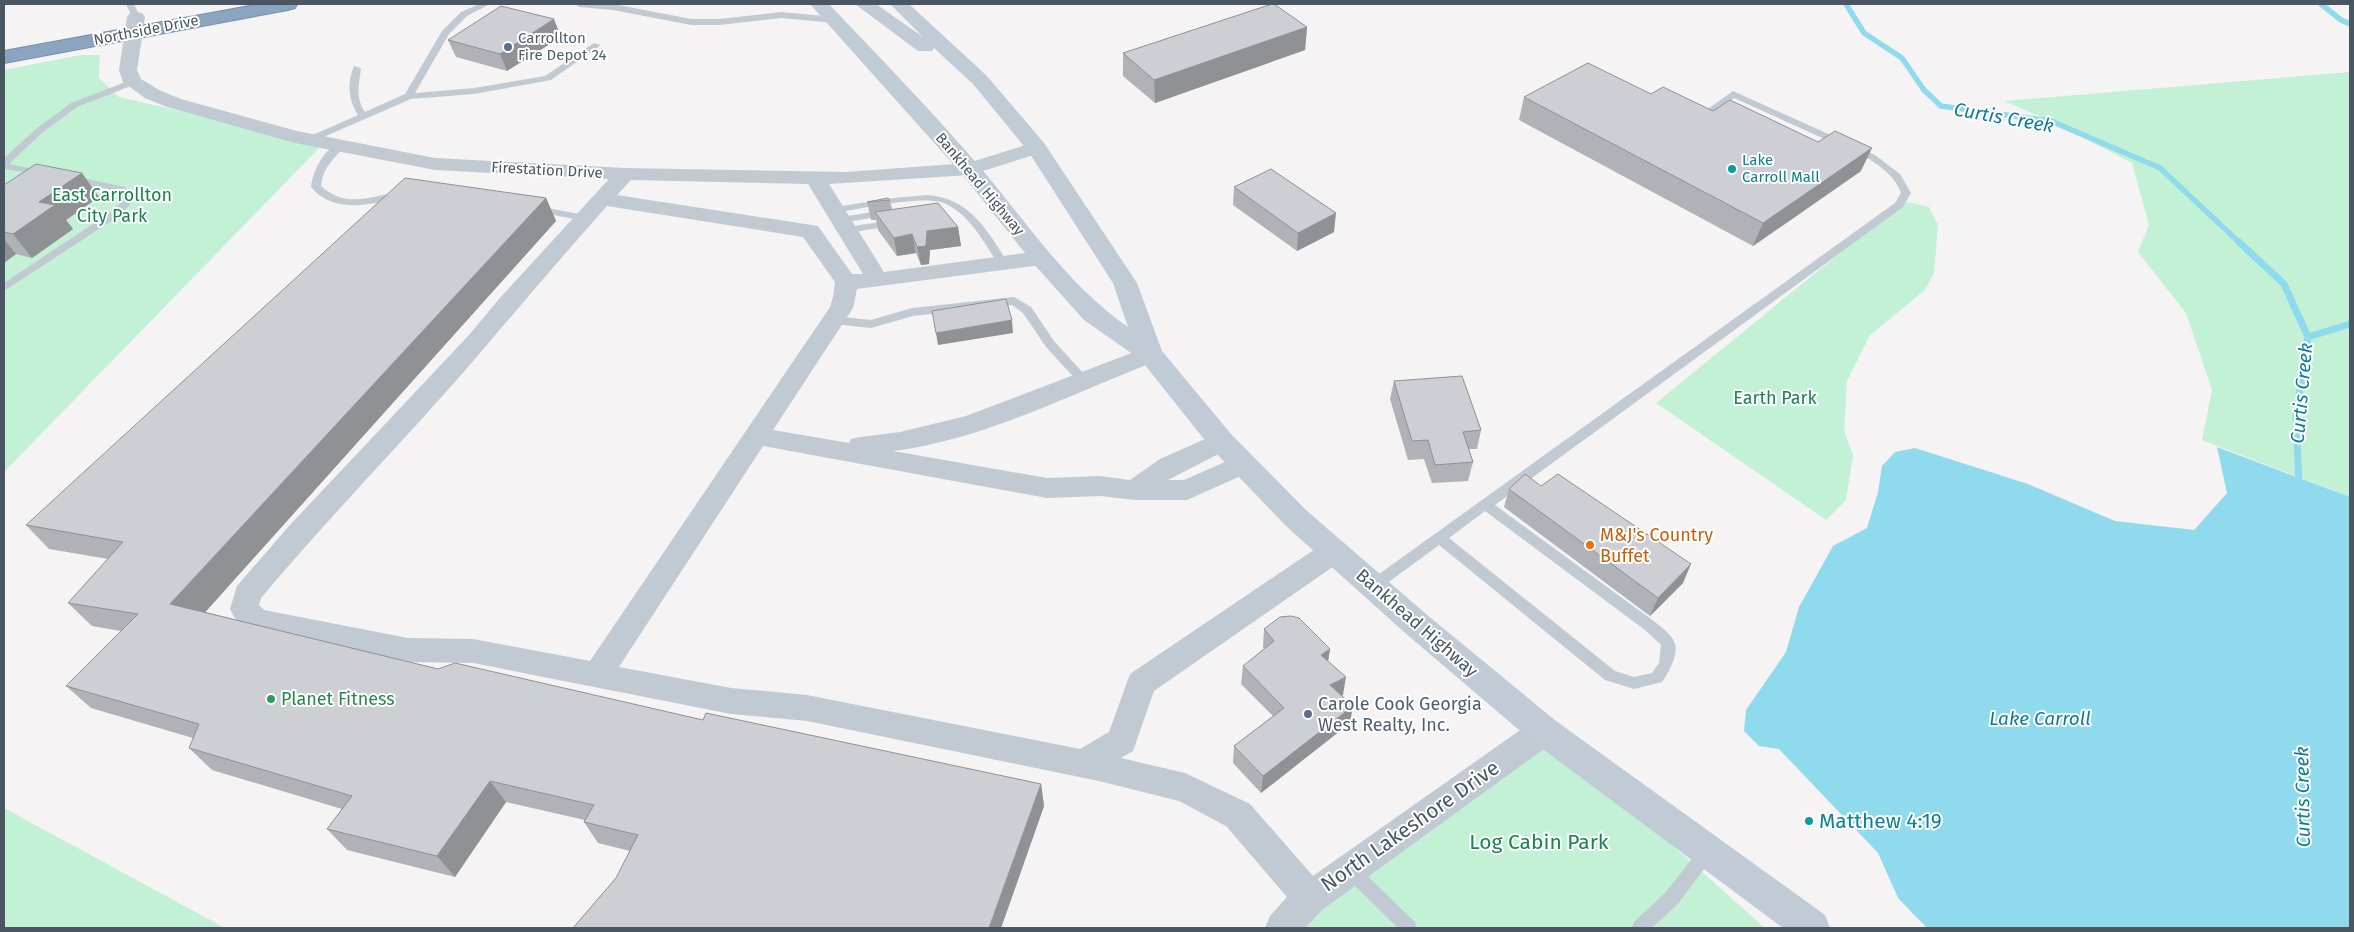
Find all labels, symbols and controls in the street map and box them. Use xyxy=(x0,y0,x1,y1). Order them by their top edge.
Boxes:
street label: Northside Drive xyxy=(92,11,200,49)
place label: Carrollton Fire Depot 24 xyxy=(518,29,606,64)
marker: Carrollton Fire Depot 24 xyxy=(502,41,514,53)
water label: Curtis Creek xyxy=(1952,97,2056,138)
street label: Bankhead Highway xyxy=(932,129,1029,240)
place label: Lake Carroll Mall xyxy=(1742,151,1820,186)
street label: Firestation Drive xyxy=(491,158,603,182)
marker: Lake Carroll Mall xyxy=(1726,163,1738,175)
park label: East Carrollton City Park xyxy=(52,184,172,227)
water label: Curtis Creek xyxy=(2286,342,2317,444)
park label: Earth Park xyxy=(1733,387,1817,409)
place label: M&J's Country Buffet xyxy=(1600,524,1713,567)
marker: M&J's Country Buffet xyxy=(1584,539,1596,551)
street label: Bankhead Highway xyxy=(1352,564,1483,682)
place label: Planet Fitness xyxy=(281,688,395,710)
marker: Planet Fitness xyxy=(265,693,277,705)
place label: Carole Cook Georgia West Realty, Inc. xyxy=(1318,693,1482,736)
water label: Lake Carroll xyxy=(1989,707,2091,730)
marker: Carole Cook Georgia West Realty, Inc. xyxy=(1302,708,1314,720)
water label: Curtis Creek xyxy=(2290,746,2315,848)
street label: North Lakeshore Drive xyxy=(1316,755,1504,897)
place label: Matthew 4:19 xyxy=(1819,808,1942,834)
marker: Matthew 4:19 xyxy=(1803,815,1815,827)
park label: Log Cabin Park xyxy=(1469,829,1609,855)

